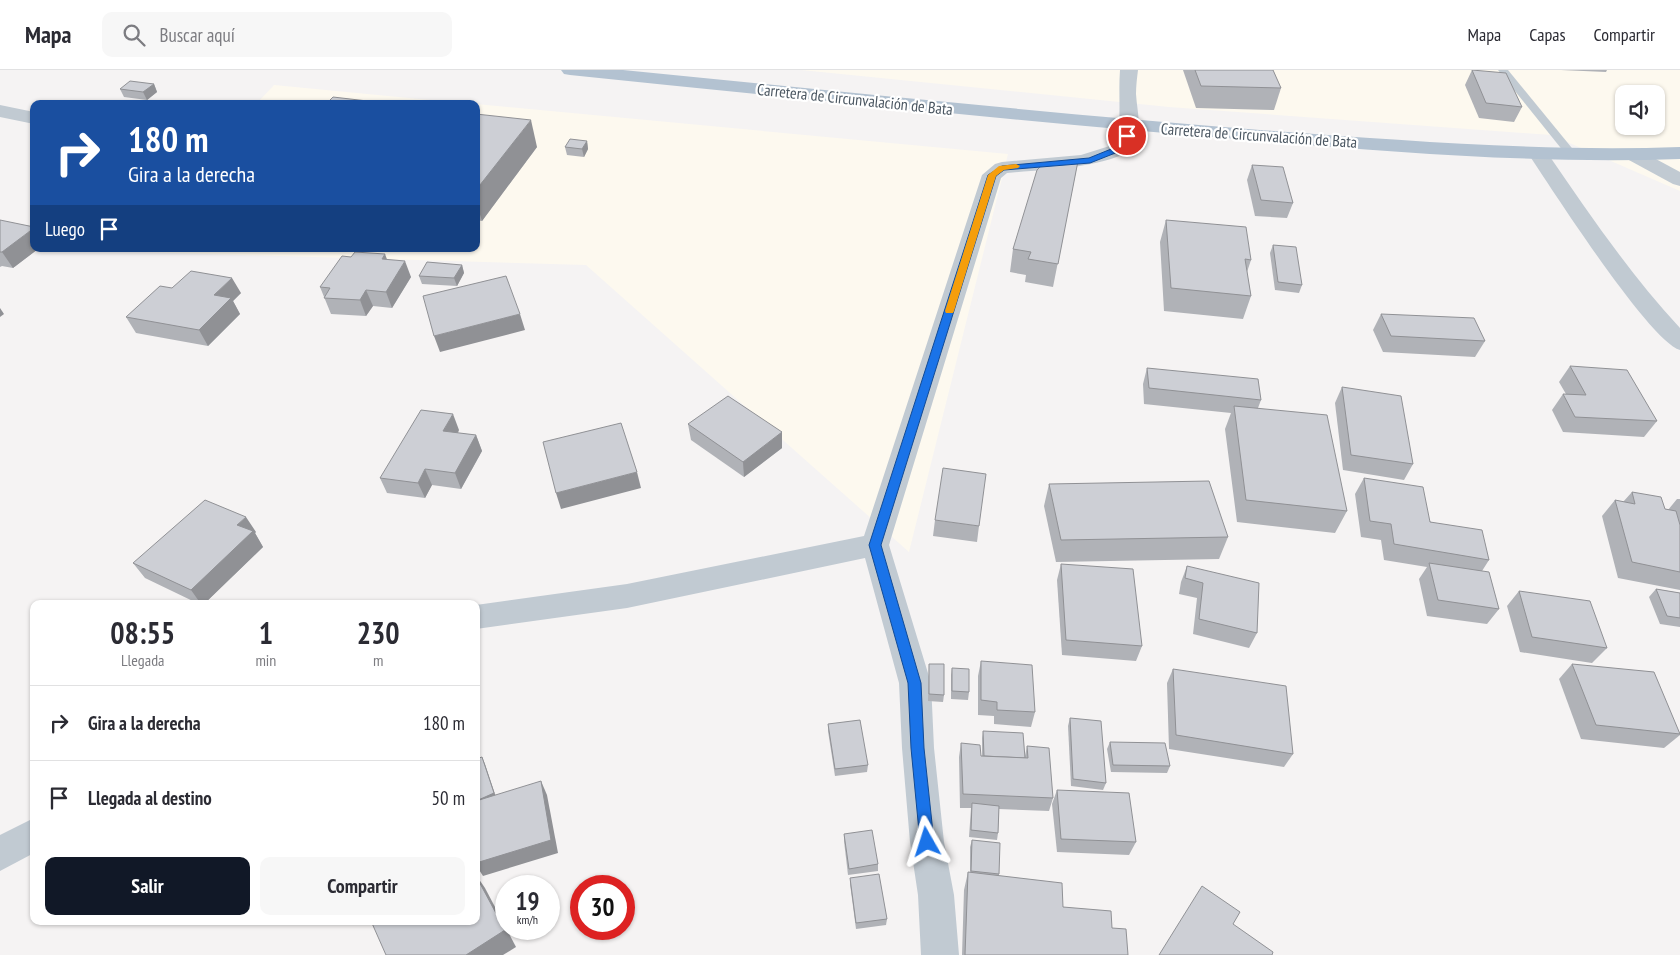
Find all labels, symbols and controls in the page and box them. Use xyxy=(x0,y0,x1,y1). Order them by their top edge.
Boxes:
search box xyxy=(102,12,452,57)
text: Mapa xyxy=(25,19,72,50)
icon: search xyxy=(120,21,148,49)
text: Buscar aquí xyxy=(160,23,235,47)
text: Mapa xyxy=(1468,23,1501,46)
text: Capas xyxy=(1529,23,1566,46)
text: Compartir xyxy=(1594,23,1655,46)
street label: Carretera de Circunvalación de Bata xyxy=(756,79,954,119)
map controls xyxy=(1615,85,1665,135)
button: sound xyxy=(1615,85,1665,135)
pin xyxy=(1106,115,1148,157)
text: 180 m xyxy=(128,116,209,162)
street label: Carretera de Circunvalación de Bata xyxy=(1160,118,1358,152)
icon: right xyxy=(45,120,110,185)
icon: arrive xyxy=(1113,122,1141,150)
text: Gira a la derecha xyxy=(128,160,255,188)
icon: arrive xyxy=(95,215,123,243)
text: Luego xyxy=(45,217,85,241)
text: 08:55 xyxy=(110,613,175,652)
text: 1 xyxy=(259,613,273,652)
text: 230 xyxy=(357,613,400,652)
text: Llegada xyxy=(121,650,164,670)
text: min xyxy=(255,650,276,670)
text: m xyxy=(373,650,383,670)
icon: right xyxy=(45,709,73,737)
text: Gira a la derecha xyxy=(88,711,201,735)
text: 180 m xyxy=(423,711,465,735)
icon: arrive xyxy=(45,784,73,812)
text: Llegada al destino xyxy=(88,786,212,810)
text: 50 m xyxy=(432,786,465,810)
position arrow xyxy=(900,815,952,867)
button: Salir xyxy=(45,857,250,915)
button: Compartir xyxy=(260,857,465,915)
speed limit sign: 30 xyxy=(570,875,635,940)
text: 19 xyxy=(516,885,539,917)
text: km/h xyxy=(517,912,538,927)

